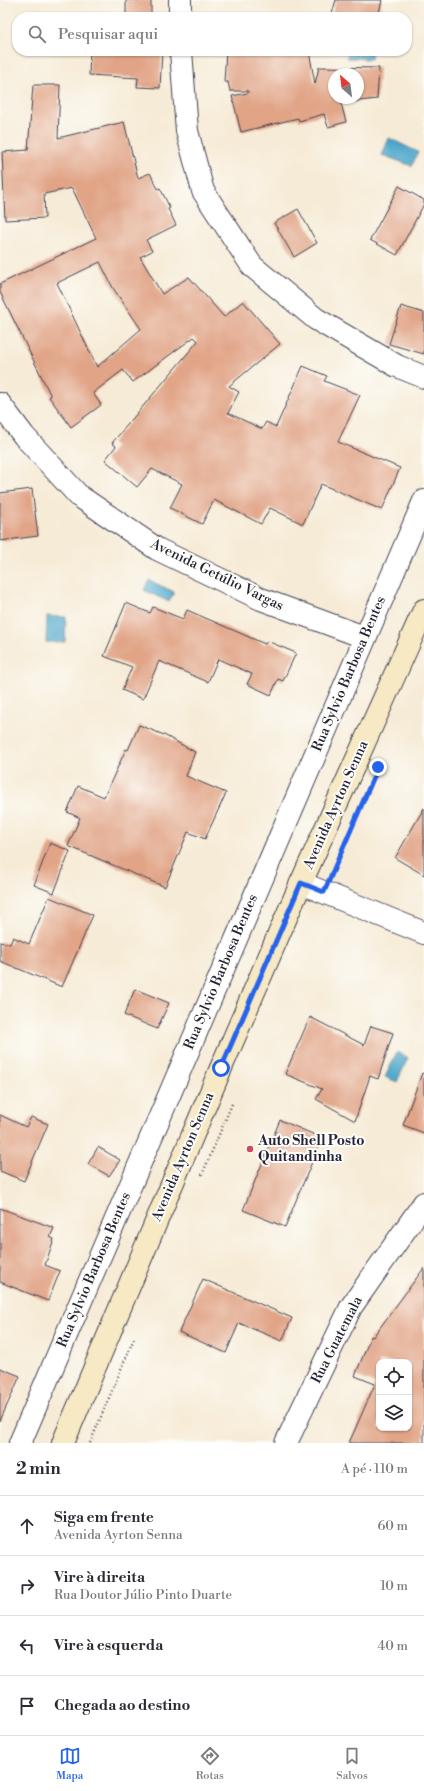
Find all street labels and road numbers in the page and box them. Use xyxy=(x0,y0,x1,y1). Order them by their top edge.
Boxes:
street label: Avenida Getúlio Vargas xyxy=(147,535,286,615)
street label: Rua Sylvio Barbosa Bentes xyxy=(308,594,390,754)
street label: Avenida Ayrton Senna xyxy=(299,737,373,873)
street label: Rua Sylvio Barbosa Bentes xyxy=(180,892,262,1052)
street label: Avenida Ayrton Senna xyxy=(147,1089,219,1225)
street label: Rua Sylvio Barbosa Bentes xyxy=(53,1190,135,1350)
street label: Rua Guatemala xyxy=(307,1293,367,1387)

